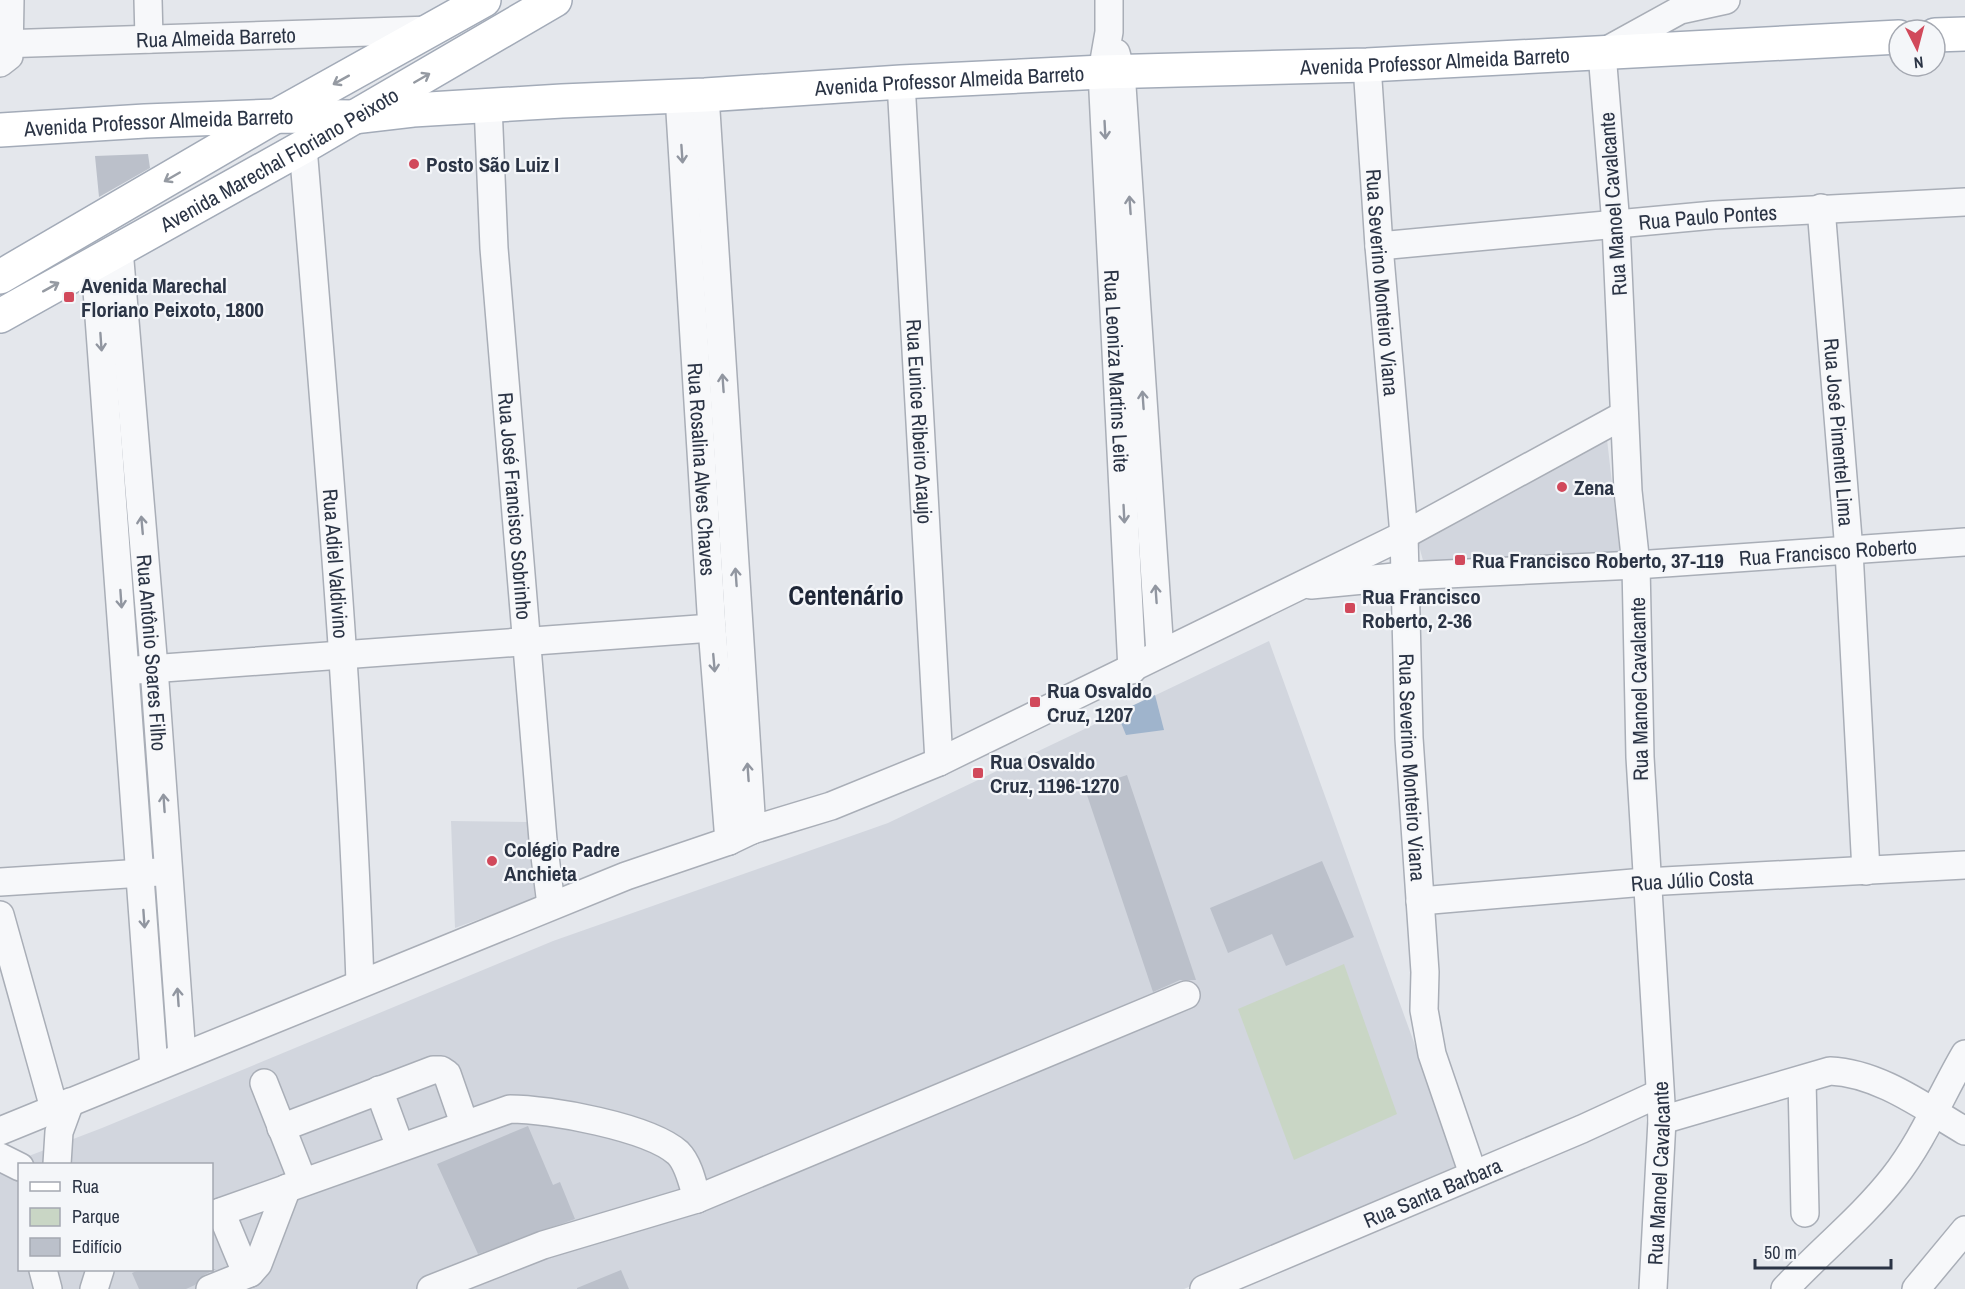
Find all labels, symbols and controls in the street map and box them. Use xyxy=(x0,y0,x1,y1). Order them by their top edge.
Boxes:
north arrow xyxy=(1887,18,1947,78)
street label: Rua Almeida Barreto xyxy=(135,20,296,54)
street label: Avenida Professor Almeida Barreto xyxy=(1299,40,1570,81)
text: N xyxy=(1913,51,1924,74)
street label: Avenida Professor Almeida Barreto xyxy=(813,58,1085,102)
one-way arrow xyxy=(413,72,430,84)
one-way arrow xyxy=(333,74,350,86)
street label: Avenida Marechal Floriano Peixoto xyxy=(154,80,404,239)
street label: Avenida Professor Almeida Barreto xyxy=(22,101,294,143)
street label: Rua Manoel Cavalcante xyxy=(1592,111,1634,297)
one-way arrow xyxy=(1099,120,1110,140)
one-way arrow xyxy=(677,143,688,163)
place label: Posto São Luiz I xyxy=(426,150,559,179)
marker: Posto São Luiz I xyxy=(407,157,421,171)
street label: Rua Severino Monteiro Viana xyxy=(1359,168,1406,398)
one-way arrow xyxy=(164,171,181,183)
one-way arrow xyxy=(1124,196,1135,216)
street label: Rua Paulo Pontes xyxy=(1637,197,1778,236)
street label: Rua Leoniza Martins Leite xyxy=(1097,269,1137,473)
place label: Avenida Marechal Floriano Peixoto, 1800 xyxy=(81,271,264,324)
one-way arrow xyxy=(42,281,59,293)
marker: Avenida Marechal Floriano Peixoto, 1800 xyxy=(62,290,76,304)
street label: Rua Eunice Ribeiro Araujo xyxy=(900,318,940,525)
one-way arrow xyxy=(96,331,107,351)
street label: Rua José Pimentel Lima xyxy=(1817,337,1861,528)
street label: Rua Rosalina Alves Chaves xyxy=(681,362,723,577)
one-way arrow xyxy=(718,373,729,393)
one-way arrow xyxy=(1137,390,1148,410)
street label: Rua José Francisco Sobrinho xyxy=(492,391,539,621)
place label: Zena xyxy=(1574,473,1615,502)
marker: Zena xyxy=(1555,480,1569,494)
street label: Rua Adiel Valdivino xyxy=(316,488,356,640)
one-way arrow xyxy=(1119,503,1130,523)
one-way arrow xyxy=(136,515,147,535)
street label: Rua Francisco Roberto xyxy=(1738,531,1918,572)
place label: Rua Francisco Roberto, 37-119 xyxy=(1472,546,1724,575)
street label: Rua Antônio Soares Filho xyxy=(130,553,174,752)
marker: Rua Francisco Roberto, 37-119 xyxy=(1453,553,1467,567)
one-way arrow xyxy=(730,568,741,588)
district label: Centenário xyxy=(788,577,904,613)
place label: Rua Francisco Roberto, 2-36 xyxy=(1362,582,1481,635)
one-way arrow xyxy=(1150,585,1161,605)
one-way arrow xyxy=(116,589,127,609)
street label: Rua Manoel Cavalcante xyxy=(1623,597,1655,781)
marker: Rua Francisco Roberto, 2-36 xyxy=(1343,601,1357,615)
one-way arrow xyxy=(709,652,720,672)
street label: Rua Severino Monteiro Viana xyxy=(1392,653,1433,882)
place label: Rua Osvaldo Cruz, 1207 xyxy=(1047,676,1152,729)
marker: Rua Osvaldo Cruz, 1207 xyxy=(1028,695,1042,709)
place label: Rua Osvaldo Cruz, 1196-1270 xyxy=(990,747,1119,800)
one-way arrow xyxy=(742,762,753,782)
marker: Rua Osvaldo Cruz, 1196-1270 xyxy=(971,766,985,780)
one-way arrow xyxy=(158,793,169,813)
place label: Colégio Padre Anchieta xyxy=(504,835,620,888)
marker: Colégio Padre Anchieta xyxy=(485,854,499,868)
street label: Rua Júlio Costa xyxy=(1630,862,1755,898)
one-way arrow xyxy=(138,909,149,929)
one-way arrow xyxy=(172,988,183,1008)
street label: Rua Manoel Cavalcante xyxy=(1640,1080,1677,1266)
street label: Rua Santa Barbara xyxy=(1359,1150,1506,1234)
legend xyxy=(18,1163,213,1271)
text: Rua xyxy=(72,1174,99,1199)
text: Parque xyxy=(72,1204,120,1229)
scale bar xyxy=(1755,1232,1892,1270)
text: Edifício xyxy=(72,1234,122,1259)
text: 50 m xyxy=(1764,1240,1797,1265)

